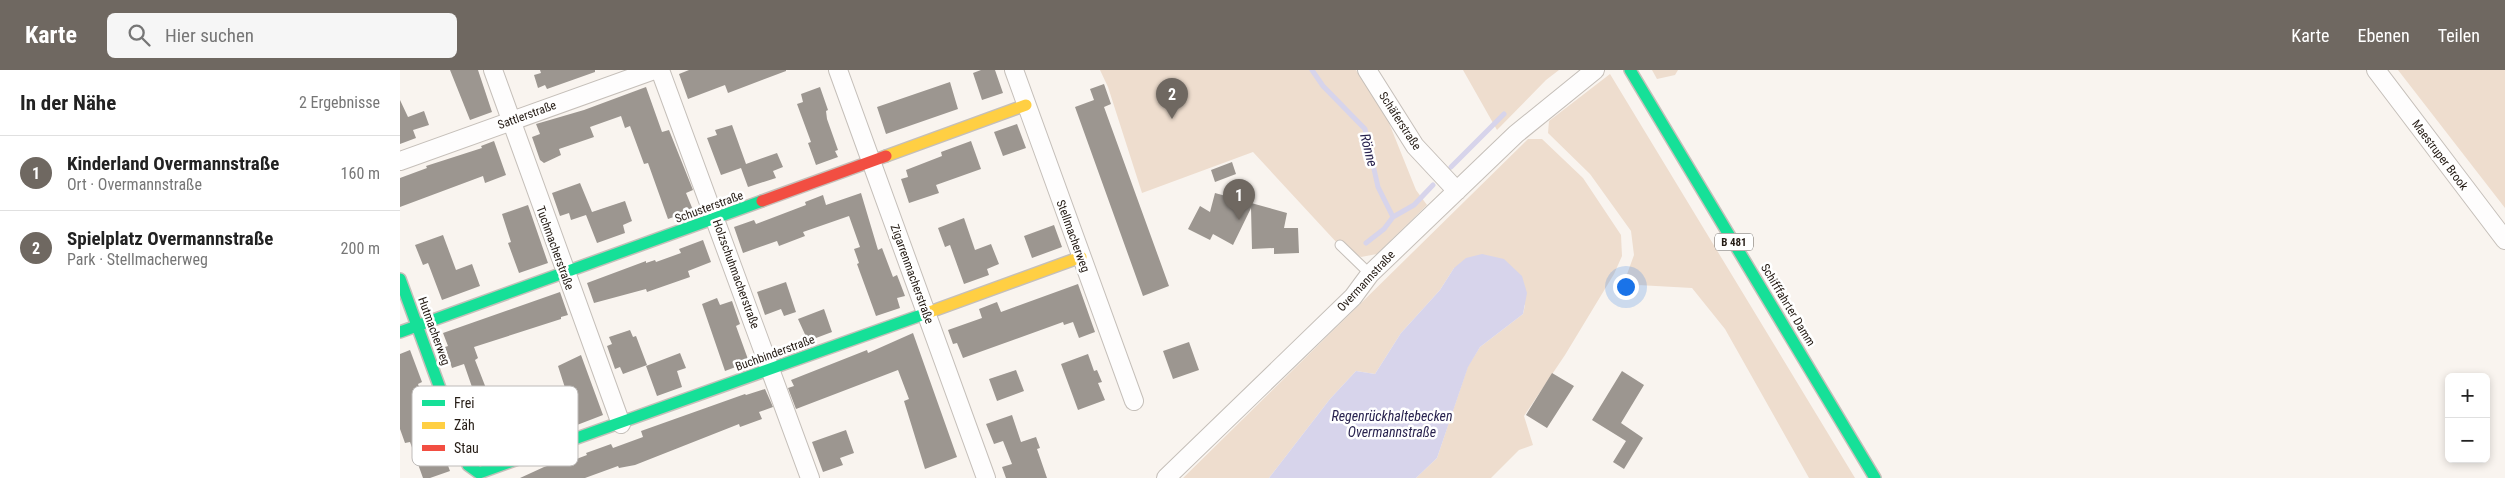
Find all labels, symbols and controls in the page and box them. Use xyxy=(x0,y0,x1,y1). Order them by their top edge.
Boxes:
search box xyxy=(107,13,457,58)
text: Karte xyxy=(25,21,77,49)
icon: search xyxy=(125,21,153,49)
text: Hier suchen xyxy=(165,24,254,47)
text: Karte xyxy=(2291,25,2330,46)
text: Ebenen xyxy=(2358,25,2410,46)
text: Teilen xyxy=(2438,25,2480,46)
pin: 2 xyxy=(1156,78,1188,119)
street label: Schäferstraße xyxy=(1376,89,1424,153)
text: In der Nähe xyxy=(20,91,116,115)
text: 2 Ergebnisse xyxy=(299,93,380,112)
street label: Sattlerstraße xyxy=(496,98,558,132)
street label: Maestruper Brook xyxy=(2409,117,2471,193)
water label: Rönne xyxy=(1357,132,1381,168)
text: Kinderland Overmannstraße xyxy=(67,152,279,175)
text: 1 xyxy=(32,164,40,183)
text: 160 m xyxy=(341,164,380,183)
text: Ort · Overmannstraße xyxy=(67,175,202,194)
pin: 1 xyxy=(1223,179,1255,220)
street label: Schusterstraße xyxy=(673,188,745,226)
street label: Stellmacherweg xyxy=(1053,198,1093,274)
street label: Tuchmacherstraße xyxy=(533,204,577,292)
street label: Holzschuhmacherstraße xyxy=(710,217,762,331)
street label: Zigarrenmacherstraße xyxy=(887,222,937,326)
text: Spielplatz Overmannstraße xyxy=(67,227,273,250)
road number: B 481 xyxy=(1715,233,1753,250)
text: 2 xyxy=(32,239,40,258)
text: 200 m xyxy=(341,239,380,258)
street label: Overmannstraße xyxy=(1334,247,1398,314)
text: Park · Stellmacherweg xyxy=(67,250,208,269)
street label: Schifffahrter Damm xyxy=(1758,261,1818,349)
your location xyxy=(1613,274,1639,300)
street label: Hutmacherweg xyxy=(415,295,453,367)
street label: Buchbinderstraße xyxy=(733,332,817,374)
map controls xyxy=(2445,373,2490,463)
button: + xyxy=(2445,373,2490,418)
legend xyxy=(412,386,578,466)
text: Frei xyxy=(454,395,474,411)
water label: Regenrückhaltebecken Overmannstraße xyxy=(1331,408,1453,440)
text: Zäh xyxy=(454,417,475,433)
button: − xyxy=(2445,418,2490,463)
text: Stau xyxy=(454,440,479,456)

